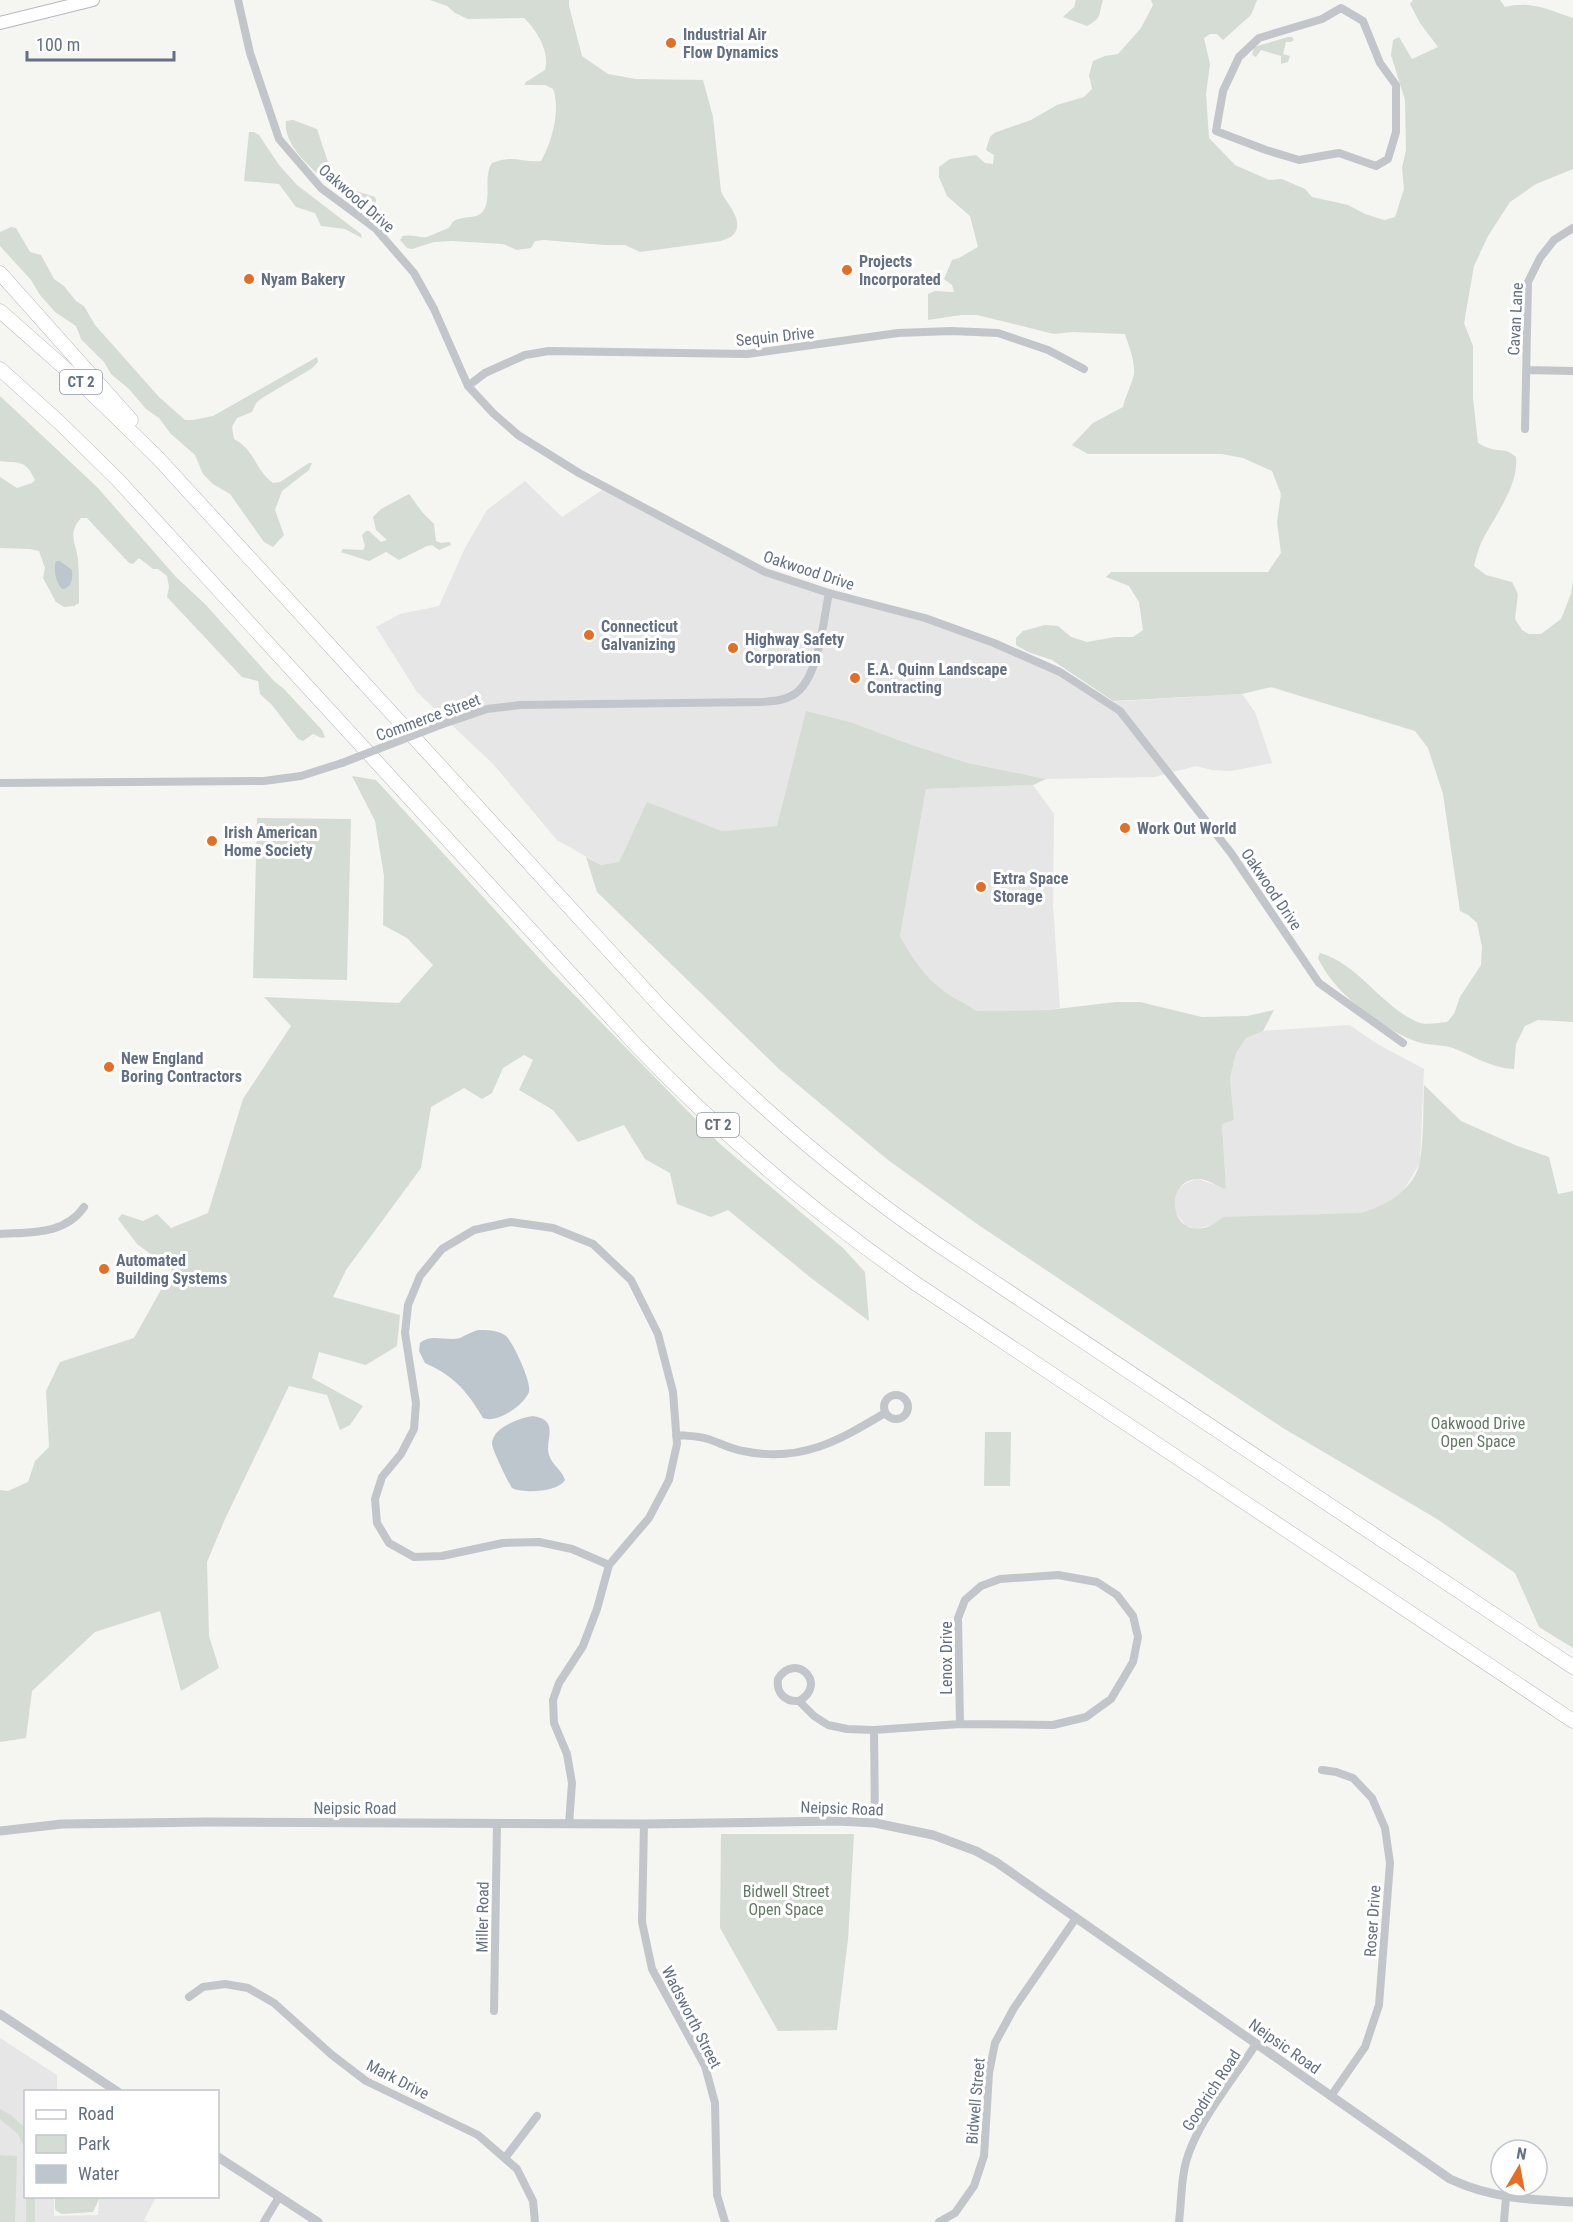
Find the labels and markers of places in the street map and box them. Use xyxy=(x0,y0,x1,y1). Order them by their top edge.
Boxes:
place label: Industrial Air Flow Dynamics xyxy=(683,25,779,62)
marker: Industrial Air Flow Dynamics xyxy=(664,36,678,50)
place label: Projects Incorporated xyxy=(859,252,941,289)
marker: Projects Incorporated xyxy=(840,263,854,277)
place label: Nyam Bakery xyxy=(261,270,345,289)
marker: Nyam Bakery xyxy=(242,272,256,286)
place label: Connecticut Galvanizing xyxy=(601,617,678,654)
marker: Connecticut Galvanizing xyxy=(582,628,596,642)
place label: Highway Safety Corporation xyxy=(745,630,844,667)
marker: Highway Safety Corporation xyxy=(726,641,740,655)
place label: E.A. Quinn Landscape Contracting xyxy=(867,660,1007,697)
marker: E.A. Quinn Landscape Contracting xyxy=(848,671,862,685)
place label: Work Out World xyxy=(1137,819,1237,838)
marker: Work Out World xyxy=(1118,821,1132,835)
place label: Irish American Home Society xyxy=(224,823,317,860)
marker: Irish American Home Society xyxy=(205,834,219,848)
place label: Extra Space Storage xyxy=(993,869,1069,906)
marker: Extra Space Storage xyxy=(974,880,988,894)
place label: New England Boring Contractors xyxy=(121,1049,242,1086)
marker: New England Boring Contractors xyxy=(102,1060,116,1074)
place label: Automated Building Systems xyxy=(116,1251,227,1288)
marker: Automated Building Systems xyxy=(97,1262,111,1276)

